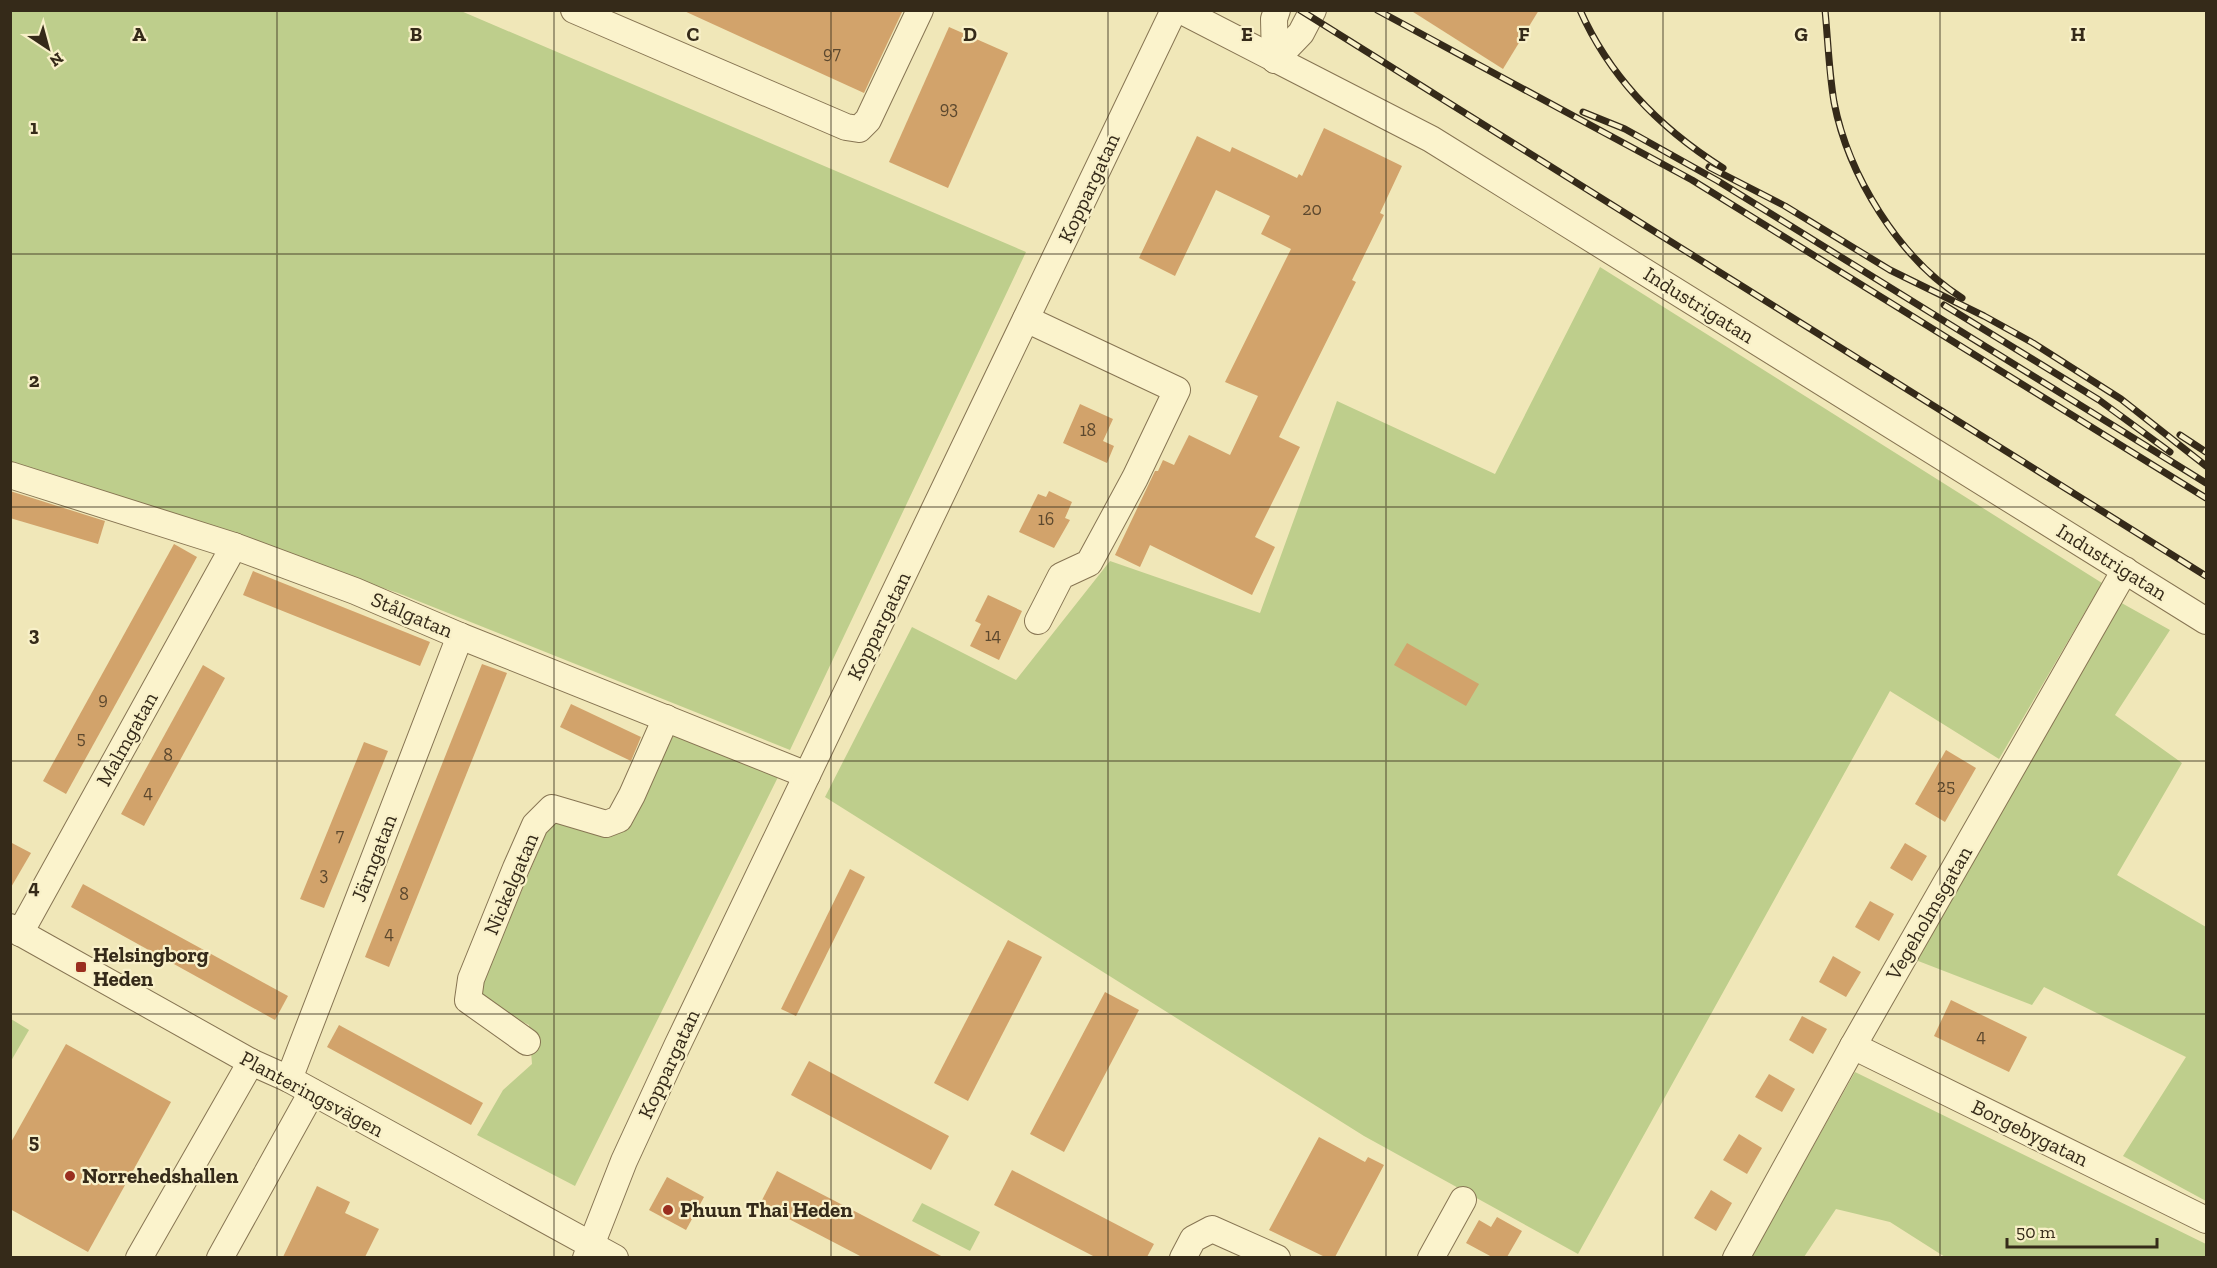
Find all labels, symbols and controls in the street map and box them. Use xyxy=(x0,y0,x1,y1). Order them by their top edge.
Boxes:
north arrow xyxy=(18,18,78,78)
text: A xyxy=(132,22,146,46)
text: B xyxy=(410,22,422,46)
text: C xyxy=(687,22,700,46)
text: D xyxy=(963,22,977,46)
text: E xyxy=(1241,22,1253,46)
text: F xyxy=(1518,22,1530,46)
text: G xyxy=(1794,22,1808,46)
text: H xyxy=(2070,22,2086,46)
house number: 97 xyxy=(823,42,842,64)
text: N xyxy=(46,48,67,71)
house number: 93 xyxy=(940,97,958,119)
text: 1 xyxy=(30,115,38,139)
street label: Koppargatan xyxy=(1052,129,1125,246)
house number: 20 xyxy=(1302,198,1322,220)
street label: Industrigatan xyxy=(1639,261,1759,348)
text: 2 xyxy=(29,368,40,392)
house number: 18 xyxy=(1080,419,1096,441)
house number: 16 xyxy=(1038,508,1054,530)
street label: Industrigatan xyxy=(2052,518,2172,605)
street label: Koppargatan xyxy=(842,567,916,684)
street label: Stålgatan xyxy=(368,586,457,643)
text: 3 xyxy=(29,622,40,646)
house number: 14 xyxy=(985,624,1002,646)
street label: Malmgatan xyxy=(90,687,163,790)
house number: 9 xyxy=(98,688,108,710)
house number: 5 xyxy=(76,727,86,749)
house number: 8 xyxy=(163,744,173,766)
house number: 25 xyxy=(1937,775,1955,797)
house number: 4 xyxy=(143,781,153,803)
street label: Järngatan xyxy=(345,811,402,905)
house number: 7 xyxy=(336,824,345,846)
street label: Nickelgatan xyxy=(478,829,543,939)
street label: Vegeholmsgatan xyxy=(1880,841,1977,985)
house number: 3 xyxy=(320,863,329,885)
text: 4 xyxy=(28,875,40,899)
house number: 8 xyxy=(399,883,409,905)
house number: 4 xyxy=(384,922,394,944)
place label: Helsingborg Heden xyxy=(93,942,209,991)
marker: Helsingborg Heden xyxy=(74,960,88,974)
street label: Koppargatan xyxy=(632,1005,705,1122)
house number: 4 xyxy=(1976,1025,1986,1047)
street label: Planteringsvägen xyxy=(236,1045,388,1142)
street label: Borgebygatan xyxy=(1968,1094,2093,1172)
text: 5 xyxy=(29,1129,39,1153)
place label: Norrehedshallen xyxy=(82,1163,239,1188)
marker: Norrehedshallen xyxy=(63,1169,77,1183)
place label: Phuun Thai Heden xyxy=(680,1197,853,1222)
marker: Phuun Thai Heden xyxy=(661,1203,675,1217)
scale bar xyxy=(2007,1211,2157,1249)
text: 50 m xyxy=(2016,1221,2056,1243)

